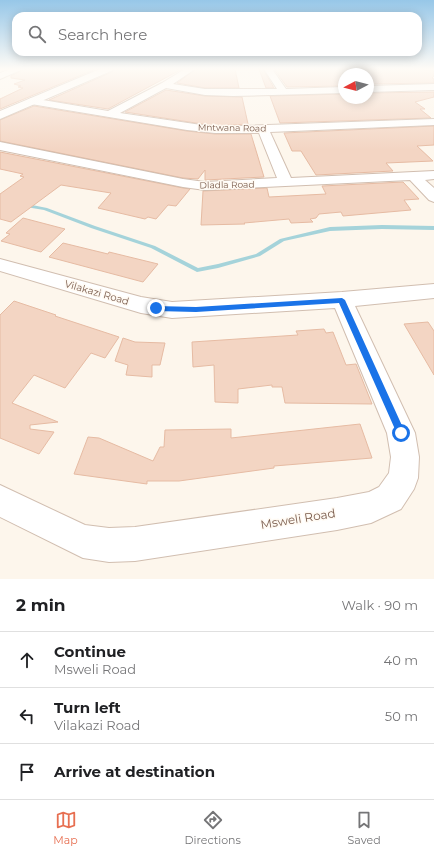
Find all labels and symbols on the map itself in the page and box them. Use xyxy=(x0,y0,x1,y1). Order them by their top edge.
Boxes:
north arrow xyxy=(338,68,374,104)
street label: Mntwana Road xyxy=(198,121,266,134)
street label: Dladla Road xyxy=(199,179,255,190)
street label: Vilakazi Road xyxy=(63,277,131,308)
route end xyxy=(147,299,165,317)
route start xyxy=(392,424,410,442)
street label: Msweli Road xyxy=(259,505,337,532)

